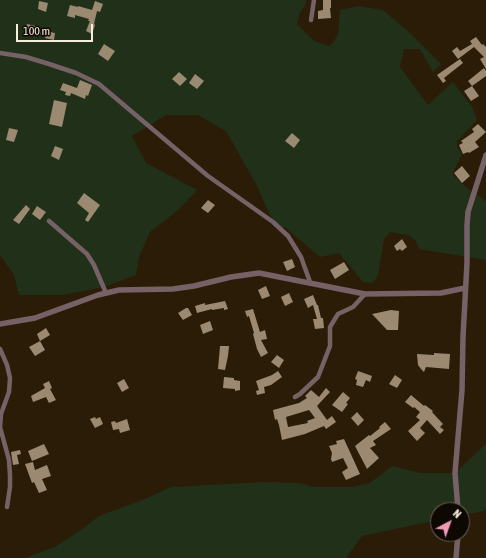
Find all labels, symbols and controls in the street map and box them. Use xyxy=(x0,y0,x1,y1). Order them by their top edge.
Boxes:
scale bar xyxy=(18,16,95,42)
text: 100 m xyxy=(23,24,50,38)
north arrow xyxy=(430,502,470,542)
text: N xyxy=(451,507,464,520)

